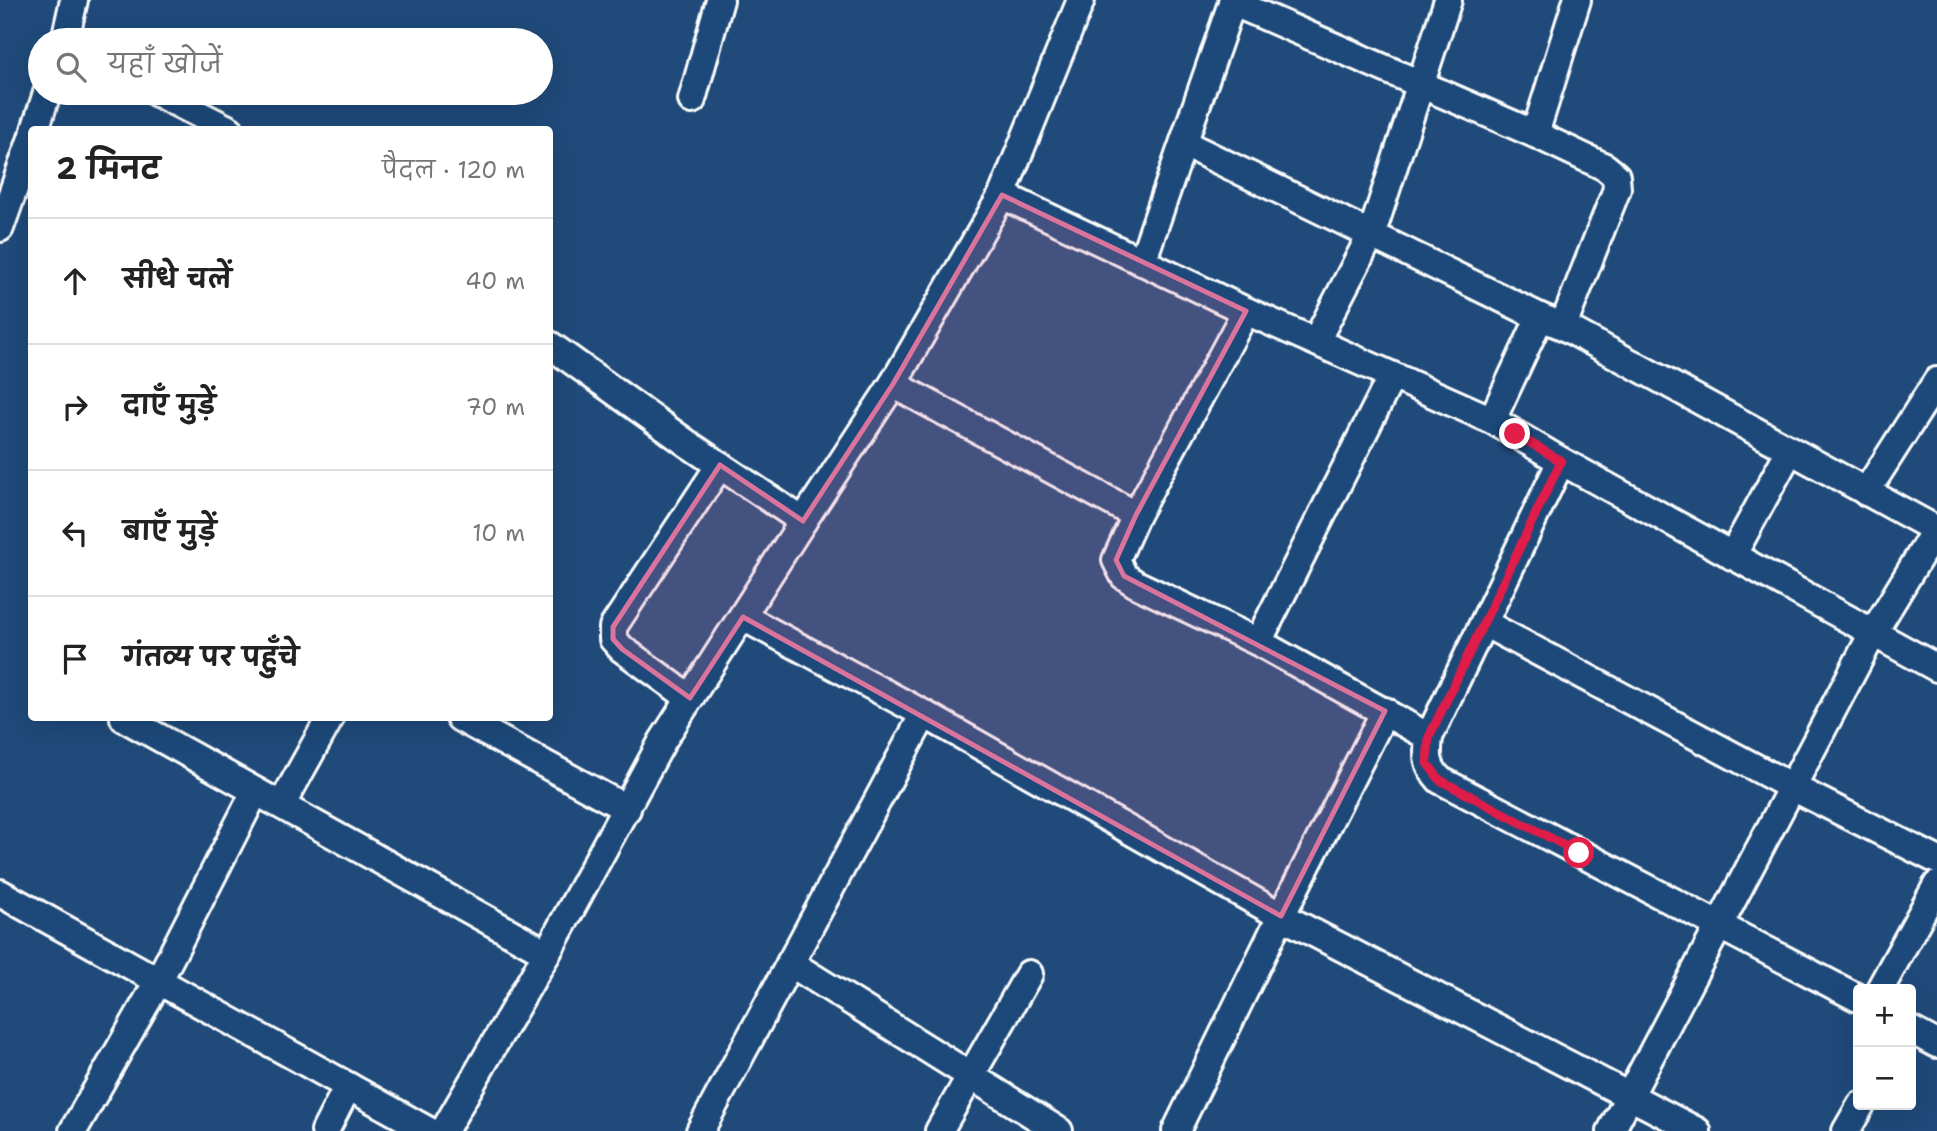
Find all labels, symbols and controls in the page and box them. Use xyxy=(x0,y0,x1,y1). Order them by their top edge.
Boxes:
search box xyxy=(28,28,553,105)
text: यहाँ खोजें xyxy=(108,46,222,81)
icon: search xyxy=(52,48,90,86)
text: 2 मिनट xyxy=(56,148,160,189)
text: पैदल · 120 m xyxy=(382,155,525,185)
text: सीधे चलें xyxy=(123,261,232,296)
icon: ahead xyxy=(56,262,94,300)
text: 40 m xyxy=(465,266,525,296)
text: दाएँ मुड़ें xyxy=(123,387,216,422)
icon: right xyxy=(56,388,94,426)
text: 70 m xyxy=(466,392,525,422)
route end xyxy=(1499,418,1530,449)
text: बाएँ मुड़ें xyxy=(123,513,217,548)
icon: left xyxy=(56,514,94,552)
text: 10 m xyxy=(472,518,525,548)
text: गंतव्य पर पहुँचे xyxy=(123,639,299,674)
icon: arrive xyxy=(56,640,94,678)
route start xyxy=(1563,837,1594,868)
map controls xyxy=(1853,984,1916,1110)
button: + xyxy=(1853,984,1916,1047)
button: − xyxy=(1853,1047,1916,1110)

